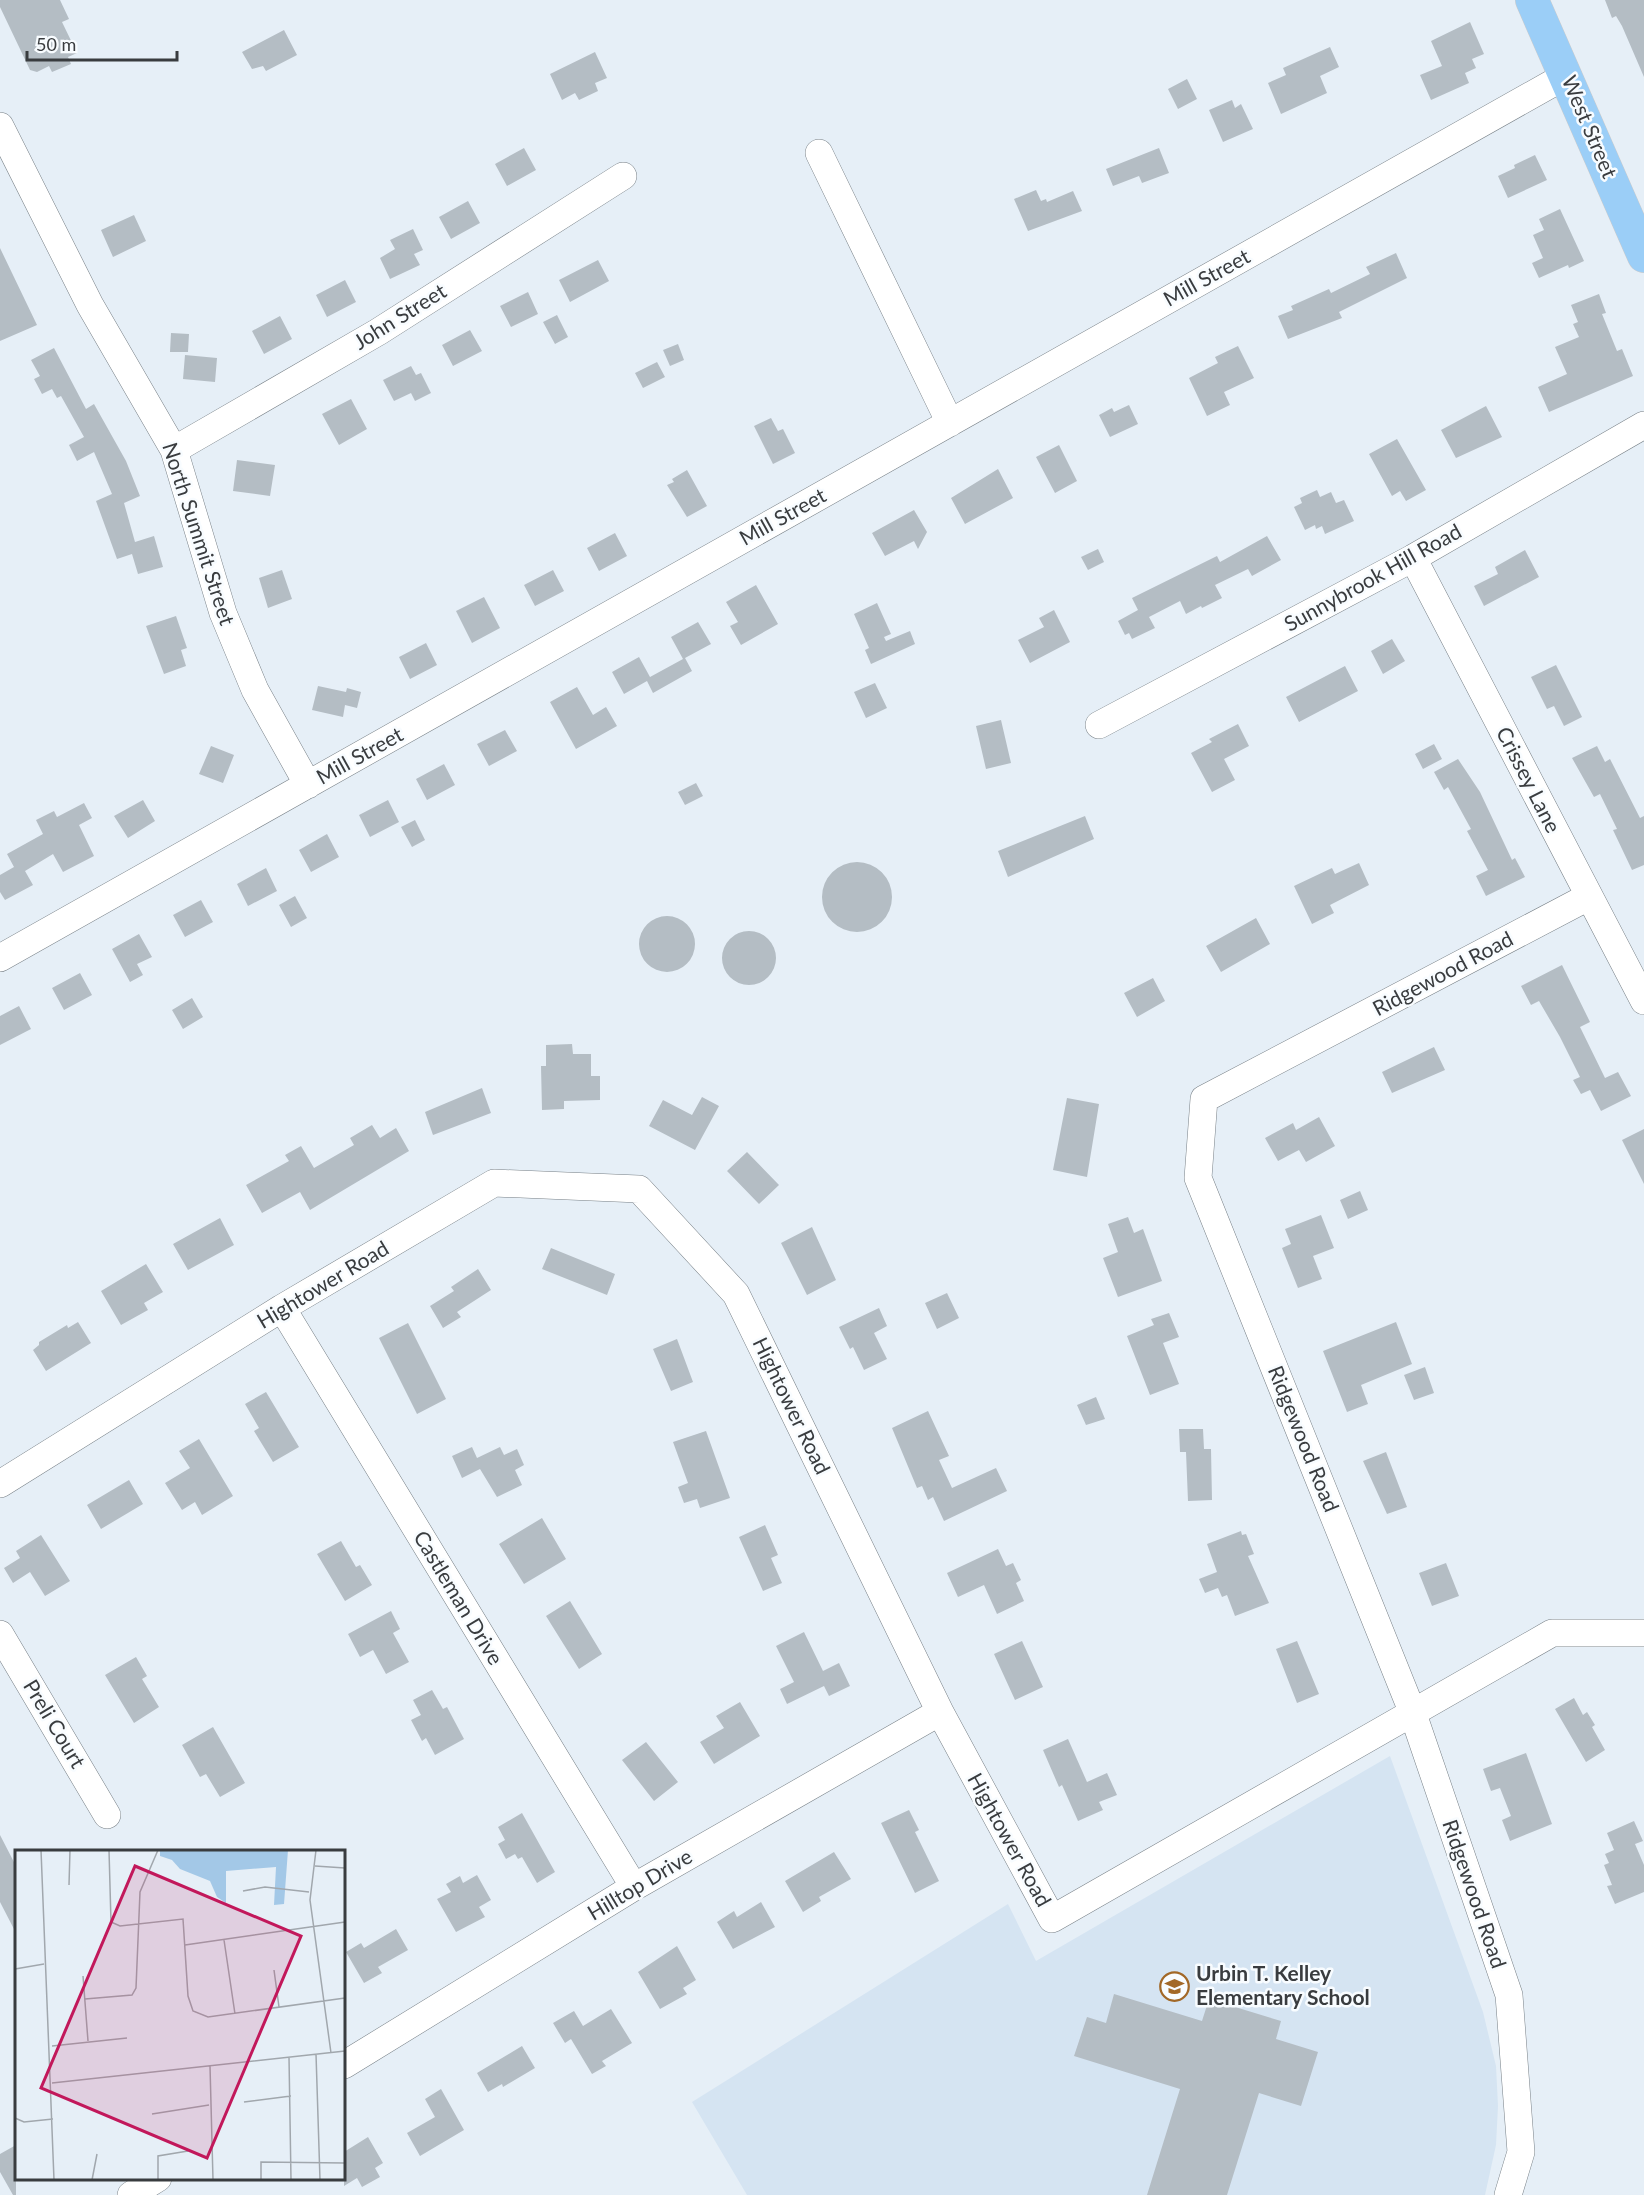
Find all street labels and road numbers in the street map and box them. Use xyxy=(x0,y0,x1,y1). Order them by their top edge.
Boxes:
street label: West Street xyxy=(1558,71,1623,182)
street label: Mill Street xyxy=(1159,243,1254,311)
street label: John Street xyxy=(348,277,451,354)
street label: North Summit Street xyxy=(158,439,241,628)
street label: Mill Street xyxy=(735,482,830,550)
street label: Sunnybrook Hill Road xyxy=(1279,518,1465,636)
street label: Mill Street xyxy=(312,721,407,789)
street label: Crissey Lane xyxy=(1492,722,1567,836)
street label: Ridgewood Road xyxy=(1368,925,1517,1020)
street label: Hightower Road xyxy=(252,1235,393,1333)
street label: Hightower Road xyxy=(748,1333,836,1478)
street label: Ridgewood Road xyxy=(1264,1362,1345,1515)
street label: Castleman Drive xyxy=(409,1526,509,1669)
street label: Preli Court xyxy=(19,1674,92,1772)
street label: Hightower Road xyxy=(963,1768,1057,1911)
street label: Ridgewood Road xyxy=(1438,1816,1513,1971)
street label: Hilltop Drive xyxy=(582,1843,696,1925)

